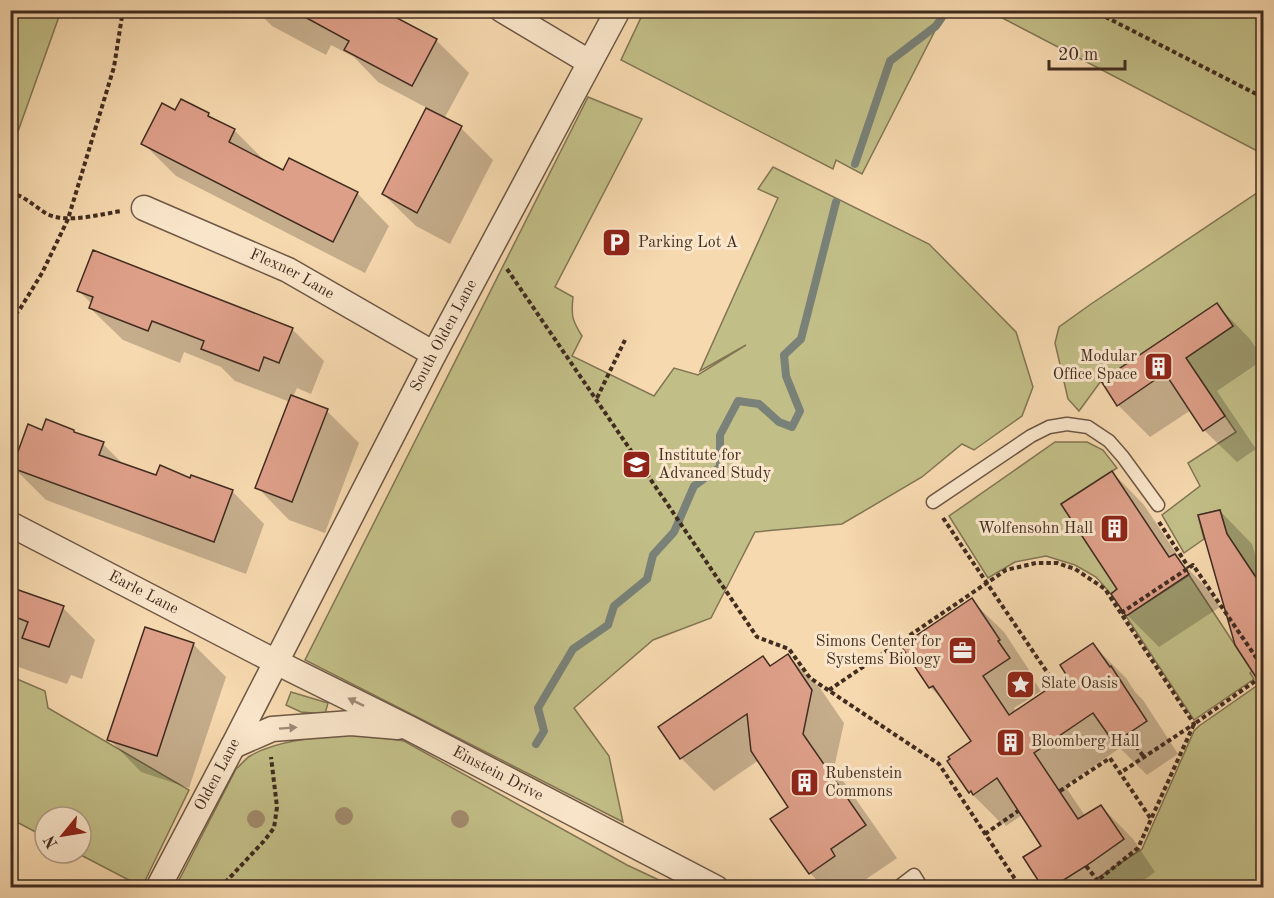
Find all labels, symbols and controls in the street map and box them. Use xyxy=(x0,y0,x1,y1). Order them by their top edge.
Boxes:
scale bar xyxy=(1049,33,1126,71)
text: 20 m xyxy=(1058,46,1098,64)
parking icon: Parking Lot A xyxy=(601,227,633,259)
place label: Parking Lot A xyxy=(638,235,738,251)
street label: Flexner Lane xyxy=(247,246,337,303)
street label: South Olden Lane xyxy=(408,277,480,394)
place label: Modular Office Space xyxy=(1053,349,1137,383)
building icon: Modular Office Space xyxy=(1142,350,1174,382)
place label: Institute for Advanced Study xyxy=(658,448,772,482)
school or university icon: Institute for Advanced Study xyxy=(621,449,653,481)
building icon: Wolfensohn Hall xyxy=(1098,513,1130,545)
place label: Wolfensohn Hall xyxy=(978,521,1093,537)
street label: Earle Lane xyxy=(106,568,181,618)
place label: Simons Center for Systems Biology xyxy=(816,634,942,668)
office icon: Simons Center for Systems Biology xyxy=(946,635,978,667)
place icon: Slate Oasis xyxy=(1004,668,1036,700)
place label: Slate Oasis xyxy=(1041,676,1118,692)
one-way arrow xyxy=(348,697,365,706)
one-way arrow xyxy=(278,723,297,732)
building icon: Bloomberg Hall xyxy=(994,726,1026,758)
place label: Bloomberg Hall xyxy=(1031,734,1139,750)
street label: Olden Lane xyxy=(192,736,243,814)
street label: Einstein Drive xyxy=(450,744,546,804)
place label: Rubenstein Commons xyxy=(825,766,902,800)
building icon: Rubenstein Commons xyxy=(788,767,820,799)
north arrow xyxy=(33,805,93,865)
text: N xyxy=(41,832,62,851)

